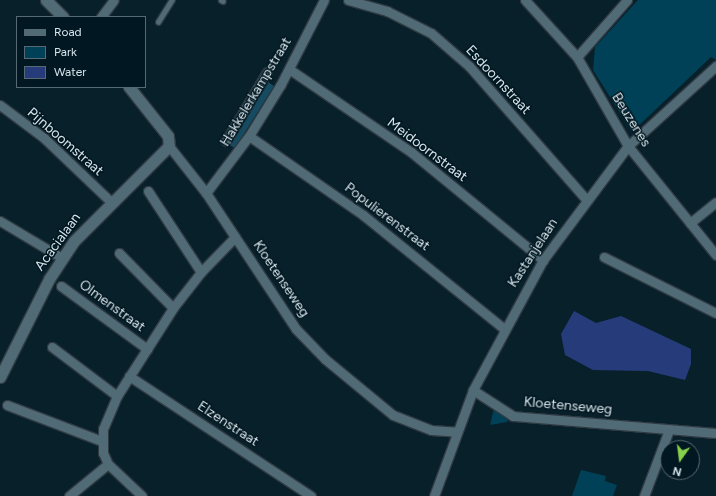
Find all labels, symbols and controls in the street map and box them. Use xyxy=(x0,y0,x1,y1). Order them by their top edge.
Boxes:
legend xyxy=(16,16,146,88)
text: Road xyxy=(54,25,82,39)
street label: Hakkelerkampstraat xyxy=(217,34,295,150)
street label: Esdoornstraat xyxy=(462,42,534,118)
text: Park xyxy=(54,45,77,59)
text: Water xyxy=(54,65,86,79)
street label: Beuzenes xyxy=(608,90,654,150)
street label: Pijnboomstraat xyxy=(23,104,107,180)
street label: Meidoornstraat xyxy=(384,114,470,186)
street label: Populierenstraat xyxy=(341,179,433,255)
street label: Acacialaan xyxy=(31,210,85,274)
street label: Kastanjelaan xyxy=(504,215,562,291)
street label: Kloetenseweg xyxy=(249,238,313,320)
street label: Olmenstraat xyxy=(76,276,148,336)
street label: Kloetenseweg xyxy=(523,394,613,418)
street label: Elzenstraat xyxy=(194,398,262,450)
north arrow xyxy=(660,440,700,480)
text: N xyxy=(672,464,683,478)

